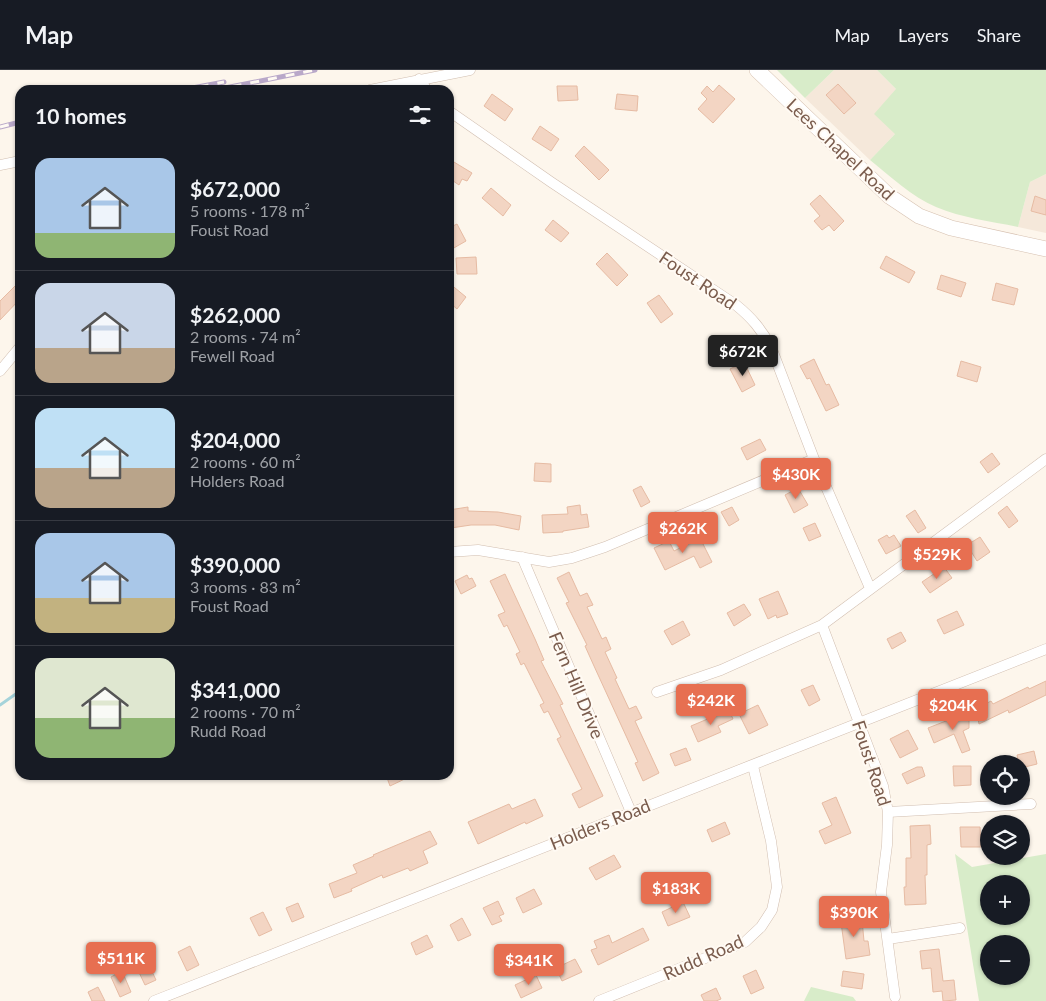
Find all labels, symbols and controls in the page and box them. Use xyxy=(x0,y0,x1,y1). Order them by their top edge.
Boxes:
text: Map xyxy=(25,20,73,49)
text: Map xyxy=(834,24,870,46)
text: Layers xyxy=(898,24,949,46)
text: Share xyxy=(977,24,1021,46)
street label: Lees Chapel Road xyxy=(783,93,899,205)
icon: filters xyxy=(406,101,434,129)
text: 10 homes xyxy=(35,103,126,128)
text: $672,000 xyxy=(190,176,280,201)
icon: home xyxy=(75,178,135,238)
text: 5 rooms · 178 m² xyxy=(190,201,310,220)
text: Foust Road xyxy=(190,220,269,239)
street label: Foust Road xyxy=(655,246,741,314)
text: $262,000 xyxy=(190,302,280,327)
icon: home xyxy=(75,303,135,363)
text: 2 rooms · 74 m² xyxy=(190,327,301,346)
pin: $672K xyxy=(708,334,778,377)
text: $672K xyxy=(719,341,767,360)
text: Fewell Road xyxy=(190,346,275,365)
text: $204,000 xyxy=(190,427,280,452)
icon: home xyxy=(75,428,135,488)
text: 2 rooms · 60 m² xyxy=(190,452,301,471)
pin: $430K xyxy=(761,458,831,500)
text: $430K xyxy=(772,464,820,483)
text: Holders Road xyxy=(190,471,285,490)
pin: $262K xyxy=(648,512,718,554)
text: $262K xyxy=(659,518,707,537)
pin: $529K xyxy=(902,538,972,580)
text: $529K xyxy=(913,544,961,563)
text: $390,000 xyxy=(190,552,280,577)
icon: home xyxy=(75,553,135,613)
text: 3 rooms · 83 m² xyxy=(190,577,301,596)
text: Foust Road xyxy=(190,596,269,615)
street label: Fern Hill Drive xyxy=(545,628,609,742)
text: $341,000 xyxy=(190,677,280,702)
icon: home xyxy=(75,678,135,738)
pin: $242K xyxy=(676,684,746,726)
pin: $204K xyxy=(918,688,988,731)
text: $242K xyxy=(687,690,735,709)
text: $204K xyxy=(929,695,977,714)
text: 2 rooms · 70 m² xyxy=(190,702,301,721)
street label: Foust Road xyxy=(848,718,896,808)
text: Rudd Road xyxy=(190,721,266,740)
map controls xyxy=(980,755,1030,985)
button: locate xyxy=(980,755,1030,805)
street label: Holders Road xyxy=(547,794,653,854)
button: layers xyxy=(980,815,1030,865)
pin: $183K xyxy=(641,872,711,914)
button: + xyxy=(980,875,1030,925)
text: $183K xyxy=(652,878,700,897)
pin: $390K xyxy=(819,896,889,938)
text: $390K xyxy=(830,902,878,921)
street label: Rudd Road xyxy=(659,930,747,984)
button: − xyxy=(980,935,1030,985)
pin: $511K xyxy=(86,942,156,984)
pin: $341K xyxy=(494,944,564,986)
text: $511K xyxy=(97,948,145,967)
text: $341K xyxy=(505,950,553,969)

